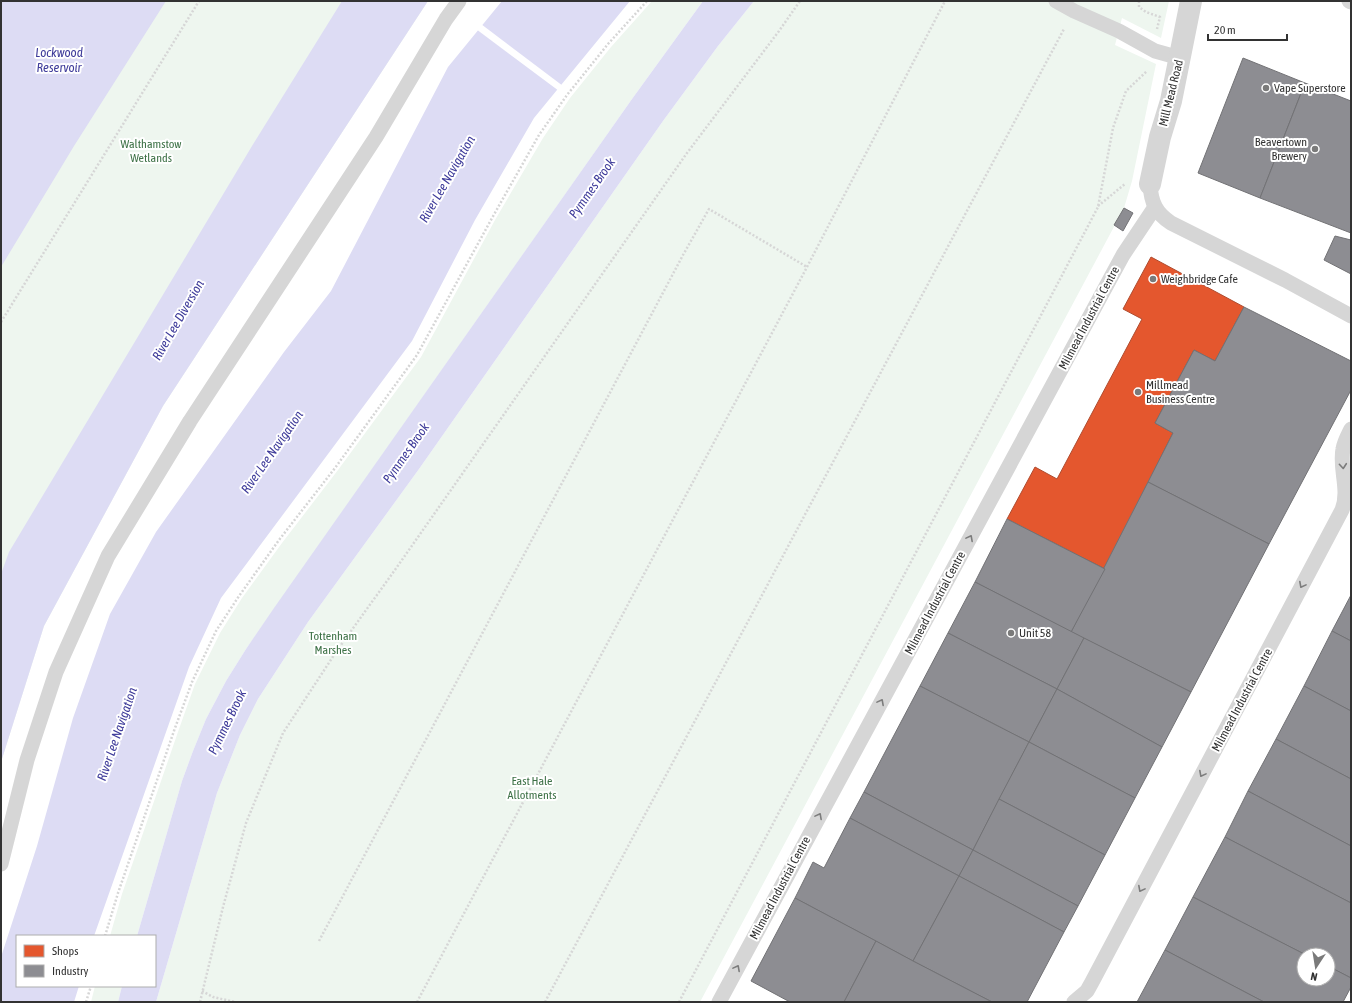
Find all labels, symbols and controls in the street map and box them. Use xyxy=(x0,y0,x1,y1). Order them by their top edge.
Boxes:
scale bar xyxy=(1208,16,1287,42)
text: 20 m xyxy=(1214,23,1236,37)
water label: Lockwood Reservoir xyxy=(35,45,83,75)
street label: Mill Mead Road xyxy=(1156,58,1186,128)
place label: Vape Superstore xyxy=(1274,81,1346,95)
marker: Vape Superstore xyxy=(1261,83,1271,93)
water label: River Lee Navigation xyxy=(416,132,478,225)
place label: Beavertown Brewery xyxy=(1255,135,1307,163)
park label: Walthamstow Wetlands xyxy=(121,137,181,165)
marker: Beavertown Brewery xyxy=(1310,144,1320,154)
water label: Pymmes Brook xyxy=(566,155,618,221)
street label: Milmead Industrial Centre xyxy=(1056,264,1122,372)
place label: Weighbridge Cafe xyxy=(1161,272,1238,286)
marker: Weighbridge Cafe xyxy=(1148,274,1158,284)
water label: River Lee Diversion xyxy=(149,277,207,363)
place label: Millmead Business Centre xyxy=(1146,378,1215,406)
marker: Millmead Business Centre xyxy=(1133,387,1143,397)
water label: River Lee Navigation xyxy=(238,407,307,496)
water label: Pymmes Brook xyxy=(380,420,432,486)
one-way arrow xyxy=(1338,463,1347,469)
one-way arrow xyxy=(965,535,972,543)
street label: Milmead Industrial Centre xyxy=(902,549,968,657)
one-way arrow xyxy=(1299,581,1307,588)
place label: Unit 58 xyxy=(1019,626,1051,640)
marker: Unit 58 xyxy=(1006,628,1016,638)
park label: Tottenham Marshes xyxy=(309,629,357,657)
street label: Milmead Industrial Centre xyxy=(1209,646,1275,754)
water label: River Lee Navigation xyxy=(94,685,140,783)
water label: Pymmes Brook xyxy=(205,687,249,757)
one-way arrow xyxy=(876,699,884,706)
one-way arrow xyxy=(1199,770,1207,778)
park label: East Hale Allotments xyxy=(508,774,556,802)
one-way arrow xyxy=(815,813,822,821)
street label: Milmead Industrial Centre xyxy=(747,834,813,942)
one-way arrow xyxy=(1139,885,1146,892)
legend xyxy=(16,935,156,987)
text: Shops xyxy=(52,944,78,958)
north arrow xyxy=(1296,947,1336,987)
text: Industry xyxy=(52,964,89,978)
one-way arrow xyxy=(733,965,740,972)
text: N xyxy=(1309,970,1318,983)

